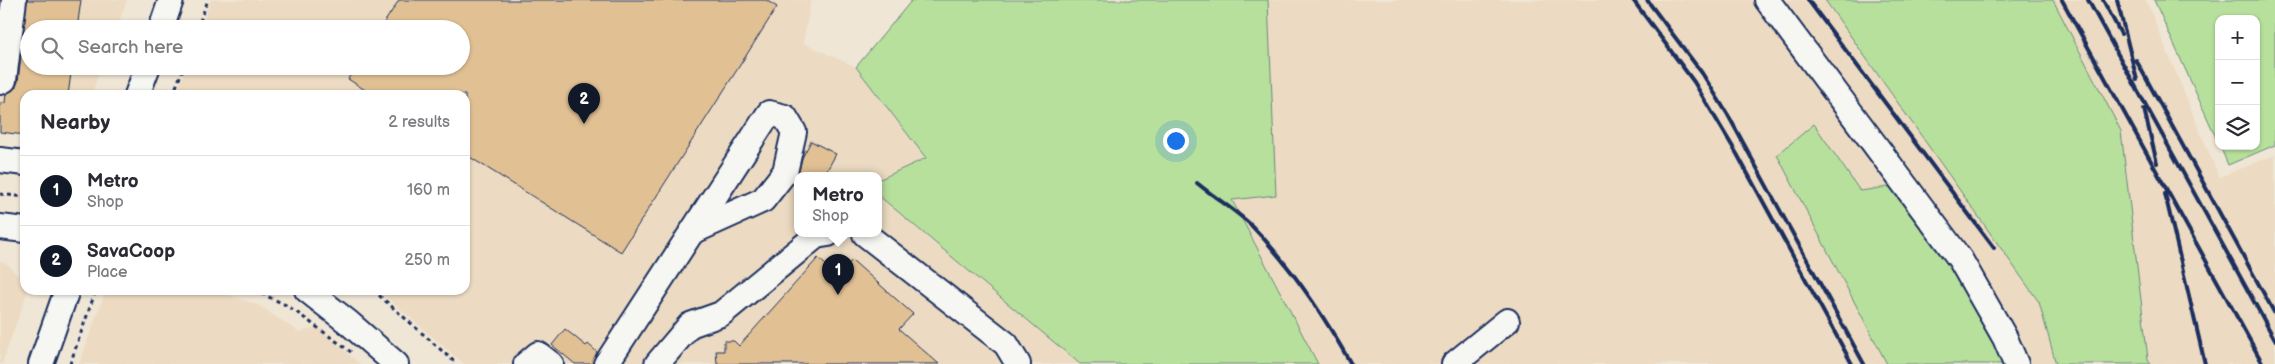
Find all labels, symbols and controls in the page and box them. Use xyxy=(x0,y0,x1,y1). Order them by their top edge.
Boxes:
map controls xyxy=(2215,15,2260,150)
button: + xyxy=(2215,15,2260,60)
search box xyxy=(20,20,470,75)
icon: search xyxy=(38,34,66,62)
text: Search here xyxy=(78,36,183,59)
button: − xyxy=(2215,60,2260,105)
pin: 2 xyxy=(568,83,600,124)
button: layers xyxy=(2215,105,2260,150)
text: Nearby xyxy=(40,110,110,135)
text: 2 results xyxy=(388,113,450,132)
your location xyxy=(1163,128,1189,154)
text: Metro xyxy=(87,170,139,193)
popup xyxy=(794,172,882,237)
text: 1 xyxy=(53,181,59,200)
text: 160 m xyxy=(407,181,450,200)
text: Metro xyxy=(812,184,864,207)
text: Shop xyxy=(87,193,124,212)
text: Shop xyxy=(812,207,849,226)
text: SavaCoop xyxy=(87,240,175,263)
text: 2 xyxy=(51,251,61,270)
text: 250 m xyxy=(404,251,450,270)
pin: 1 xyxy=(822,254,854,295)
text: Place xyxy=(87,263,128,282)

